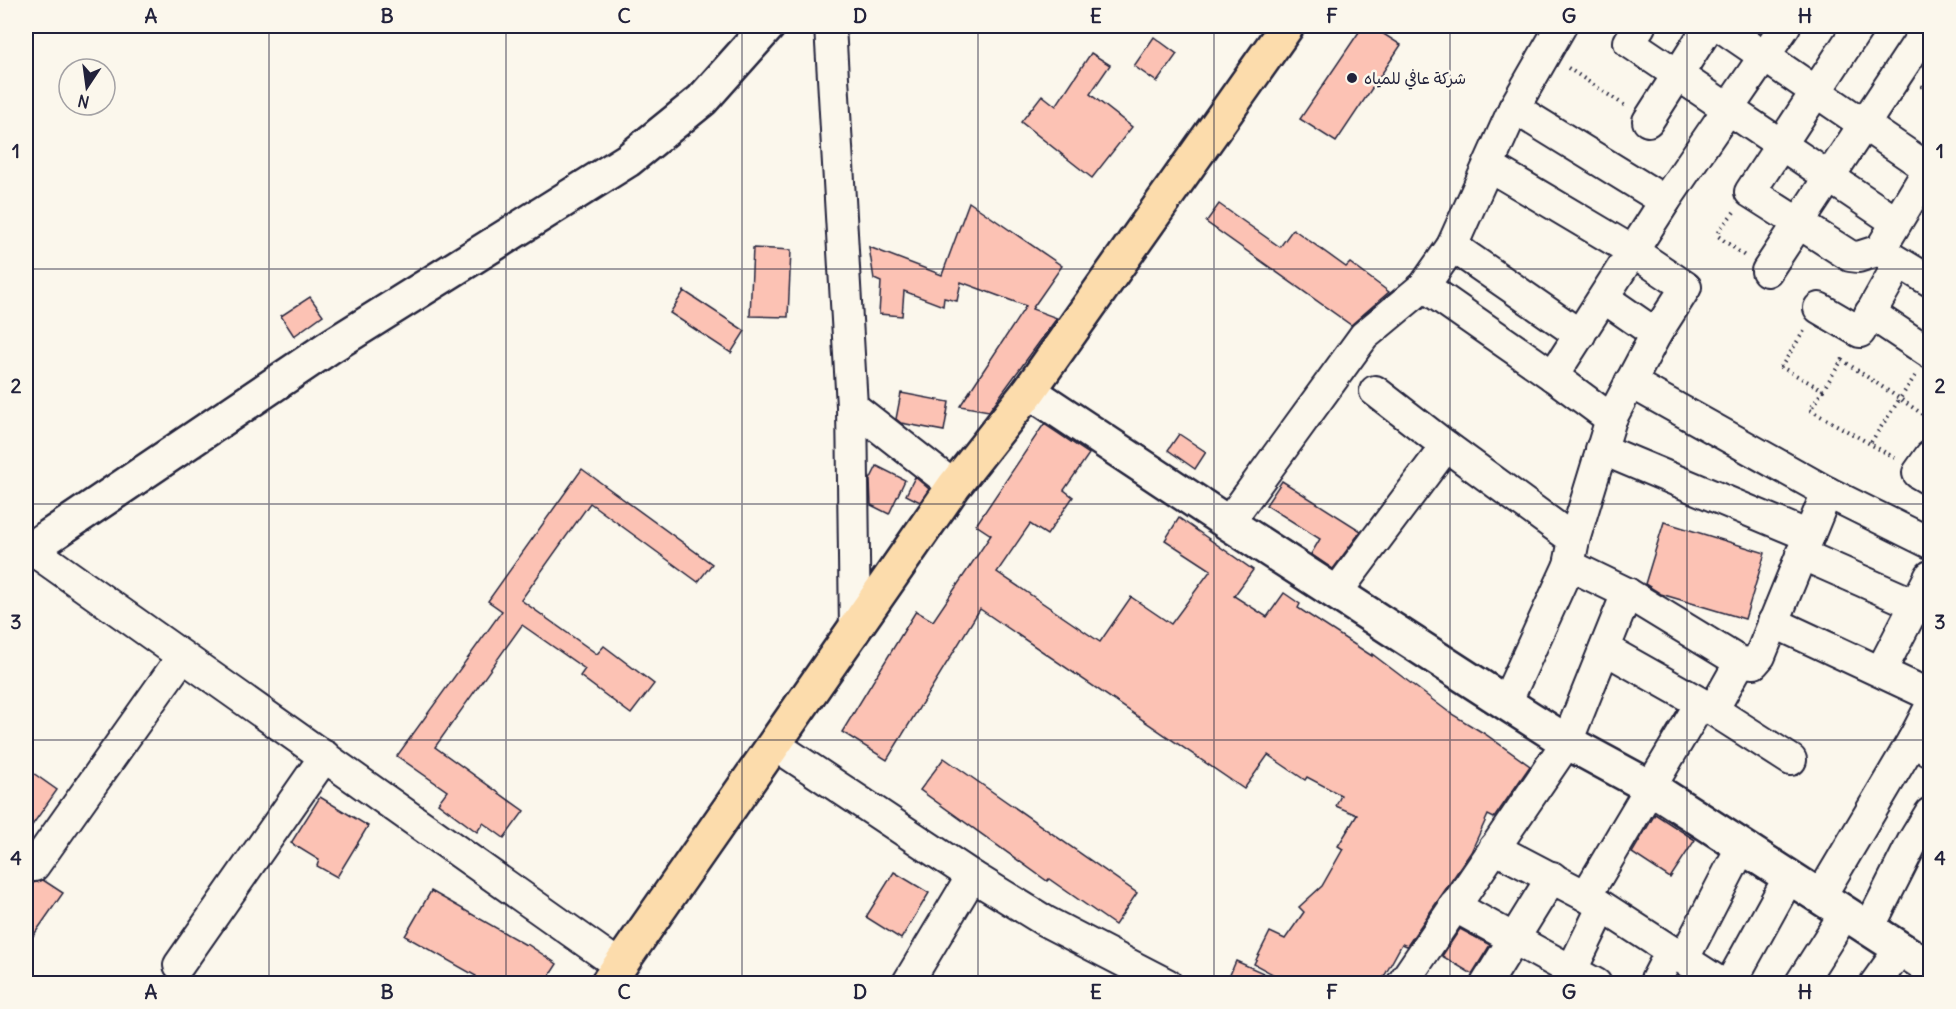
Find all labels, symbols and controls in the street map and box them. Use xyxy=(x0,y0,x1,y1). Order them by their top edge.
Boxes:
text: A xyxy=(145,3,158,28)
text: B xyxy=(380,3,394,28)
text: C xyxy=(617,3,631,28)
text: D xyxy=(853,3,867,28)
text: E xyxy=(1090,3,1102,28)
text: F xyxy=(1326,3,1338,28)
text: G xyxy=(1562,3,1576,28)
text: H xyxy=(1798,3,1812,28)
north arrow xyxy=(57,57,117,117)
place label: شركة عافي للمياه xyxy=(1364,68,1466,90)
marker: شركة عافي للمياه xyxy=(1345,71,1359,85)
text: N xyxy=(76,91,91,113)
text: 1 xyxy=(12,138,20,163)
text: 1 xyxy=(1936,138,1944,163)
text: 2 xyxy=(11,373,22,398)
text: 2 xyxy=(1935,373,1946,398)
text: 3 xyxy=(10,609,22,634)
text: 3 xyxy=(1934,609,1946,634)
text: 4 xyxy=(10,845,22,870)
text: 4 xyxy=(1934,845,1946,870)
text: A xyxy=(145,979,158,1004)
text: B xyxy=(380,979,394,1004)
text: C xyxy=(617,979,631,1004)
text: D xyxy=(853,979,867,1004)
text: E xyxy=(1090,979,1102,1004)
text: F xyxy=(1326,979,1338,1004)
text: G xyxy=(1562,979,1576,1004)
text: H xyxy=(1798,979,1812,1004)

